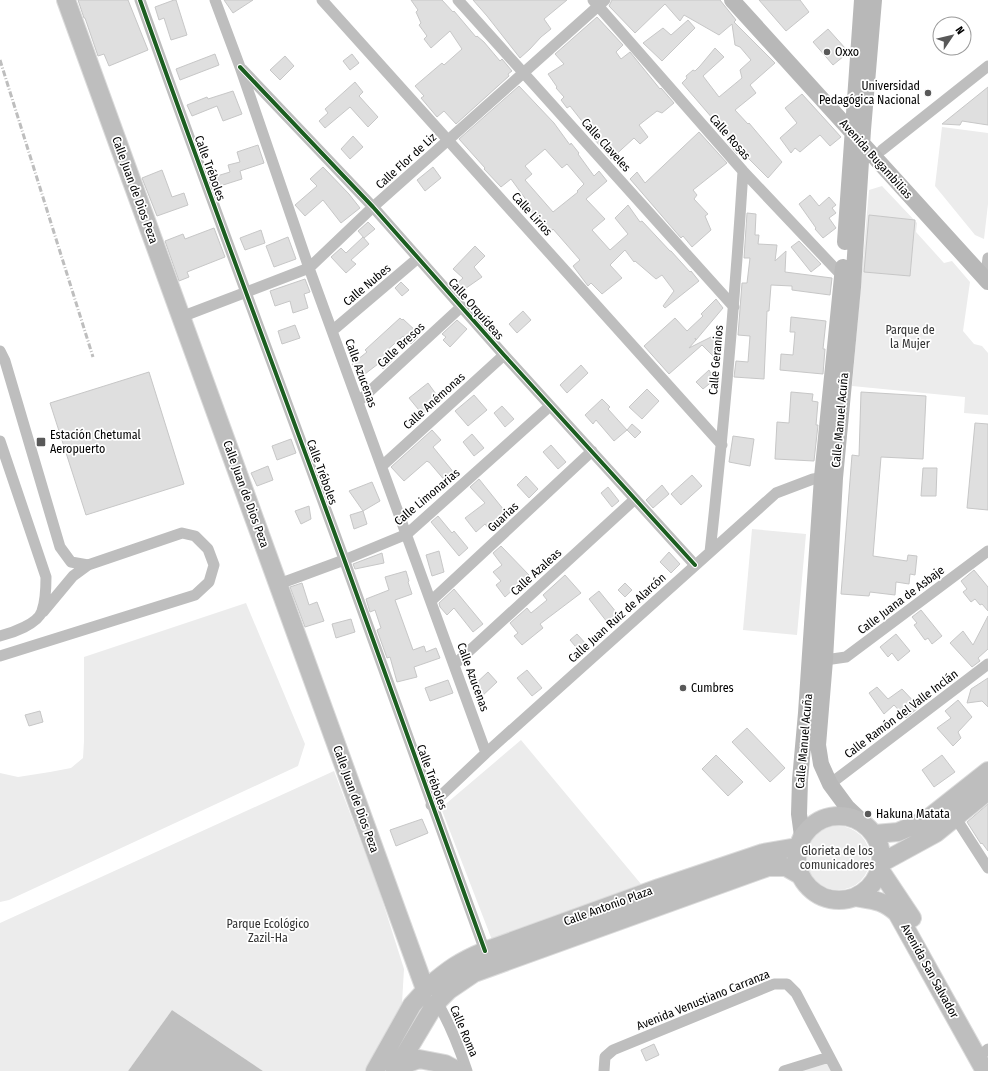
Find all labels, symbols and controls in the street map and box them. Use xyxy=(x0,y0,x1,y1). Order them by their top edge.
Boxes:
north arrow xyxy=(932,16,972,56)
text: N xyxy=(953,24,967,37)
place label: Oxxo xyxy=(835,45,859,59)
marker: Oxxo xyxy=(822,47,832,57)
place label: Universidad Pedagógica Nacional xyxy=(819,79,920,107)
marker: Universidad Pedagógica Nacional xyxy=(923,88,933,98)
street label: Calle Rosas xyxy=(707,111,753,163)
street label: Calle Claveles xyxy=(578,115,634,175)
street label: Avenida Bugambilias xyxy=(837,116,915,202)
street label: Calle Flor de Liz xyxy=(373,130,439,192)
street label: Calle Tréboles xyxy=(192,133,228,203)
street label: Calle Juan de Dios Peza xyxy=(109,135,161,246)
street label: Calle Lirios xyxy=(509,189,555,239)
street label: Calle Nubes xyxy=(340,261,394,309)
street label: Calle Orquídeas xyxy=(445,275,507,343)
street label: Calle Bresos xyxy=(374,320,428,370)
park label: Parque de la Mujer xyxy=(885,323,935,351)
street label: Calle Geranios xyxy=(706,324,726,396)
street label: Calle Azucenas xyxy=(342,337,380,409)
street label: Calle Anémonas xyxy=(400,370,468,432)
street label: Calle Manuel Acuña xyxy=(829,372,851,468)
place label: Estación Chetumal Aeropuerto xyxy=(50,428,141,456)
marker: Estación Chetumal Aeropuerto xyxy=(35,436,47,448)
street label: Calle Tréboles xyxy=(304,437,340,507)
street label: Calle Juan de Dios Peza xyxy=(220,439,272,550)
street label: Calle Limonarias xyxy=(391,466,463,528)
street label: Guarias xyxy=(485,499,521,535)
street label: Calle Azaleas xyxy=(508,546,564,598)
street label: Calle Juana de Asbaje xyxy=(855,563,947,637)
street label: Calle Juan Ruíz de Alarcón xyxy=(565,570,669,666)
street label: Calle Azucenas xyxy=(454,641,492,713)
street label: Calle Ramón del Valle Inclán xyxy=(842,667,960,761)
place label: Cumbres xyxy=(691,681,734,695)
marker: Cumbres xyxy=(678,683,688,693)
street label: Calle Manuel Acuña xyxy=(793,693,815,789)
street label: Calle Tréboles xyxy=(414,742,450,812)
street label: Calle Juan de Dios Peza xyxy=(330,744,382,855)
place label: Hakuna Matata xyxy=(876,807,950,821)
marker: Hakuna Matata xyxy=(863,809,873,819)
park label: Glorieta de los comunicadores xyxy=(800,844,874,872)
street label: Calle Antonio Plaza xyxy=(562,883,654,929)
park label: Parque Ecológico Zazil-Ha xyxy=(227,917,309,945)
street label: Avenida San Salvador xyxy=(898,921,962,1021)
street label: Avenida Venustiano Carranza xyxy=(634,967,772,1033)
street label: Calle Roma xyxy=(447,1003,481,1059)

